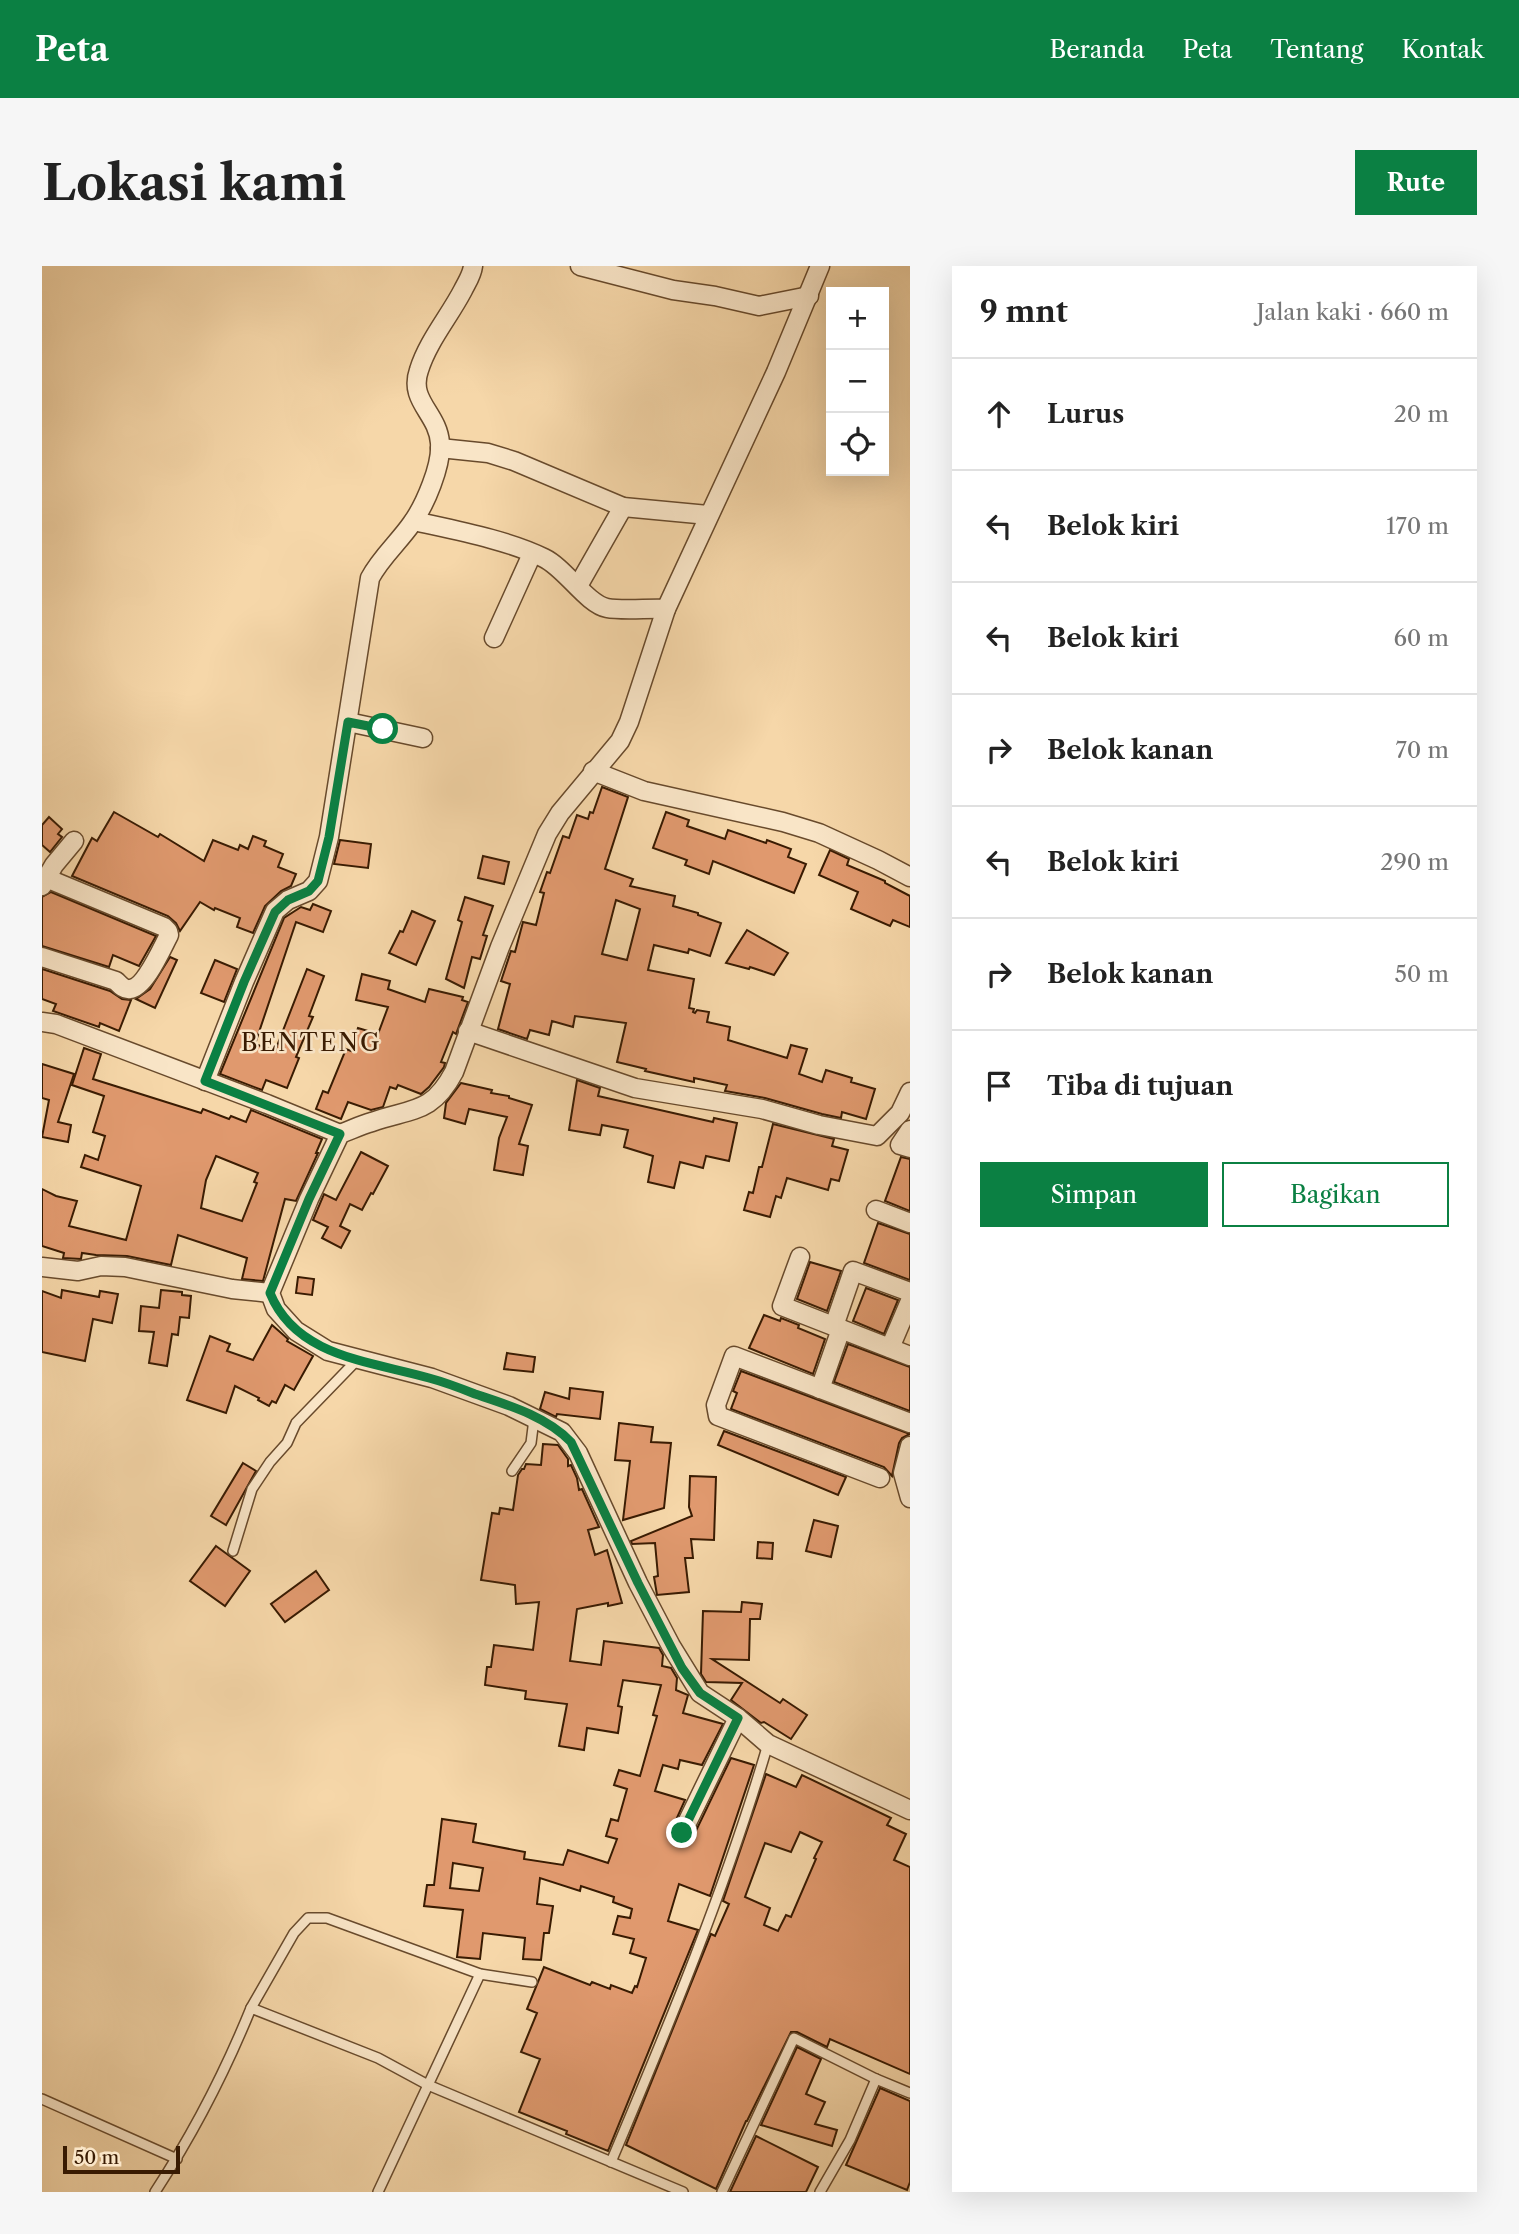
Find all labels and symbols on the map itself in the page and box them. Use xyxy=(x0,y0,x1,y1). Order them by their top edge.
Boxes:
route start xyxy=(367,713,398,744)
district label: BENTENG xyxy=(241,1028,381,1057)
route end xyxy=(666,1817,697,1848)
scale bar xyxy=(63,2143,180,2175)

